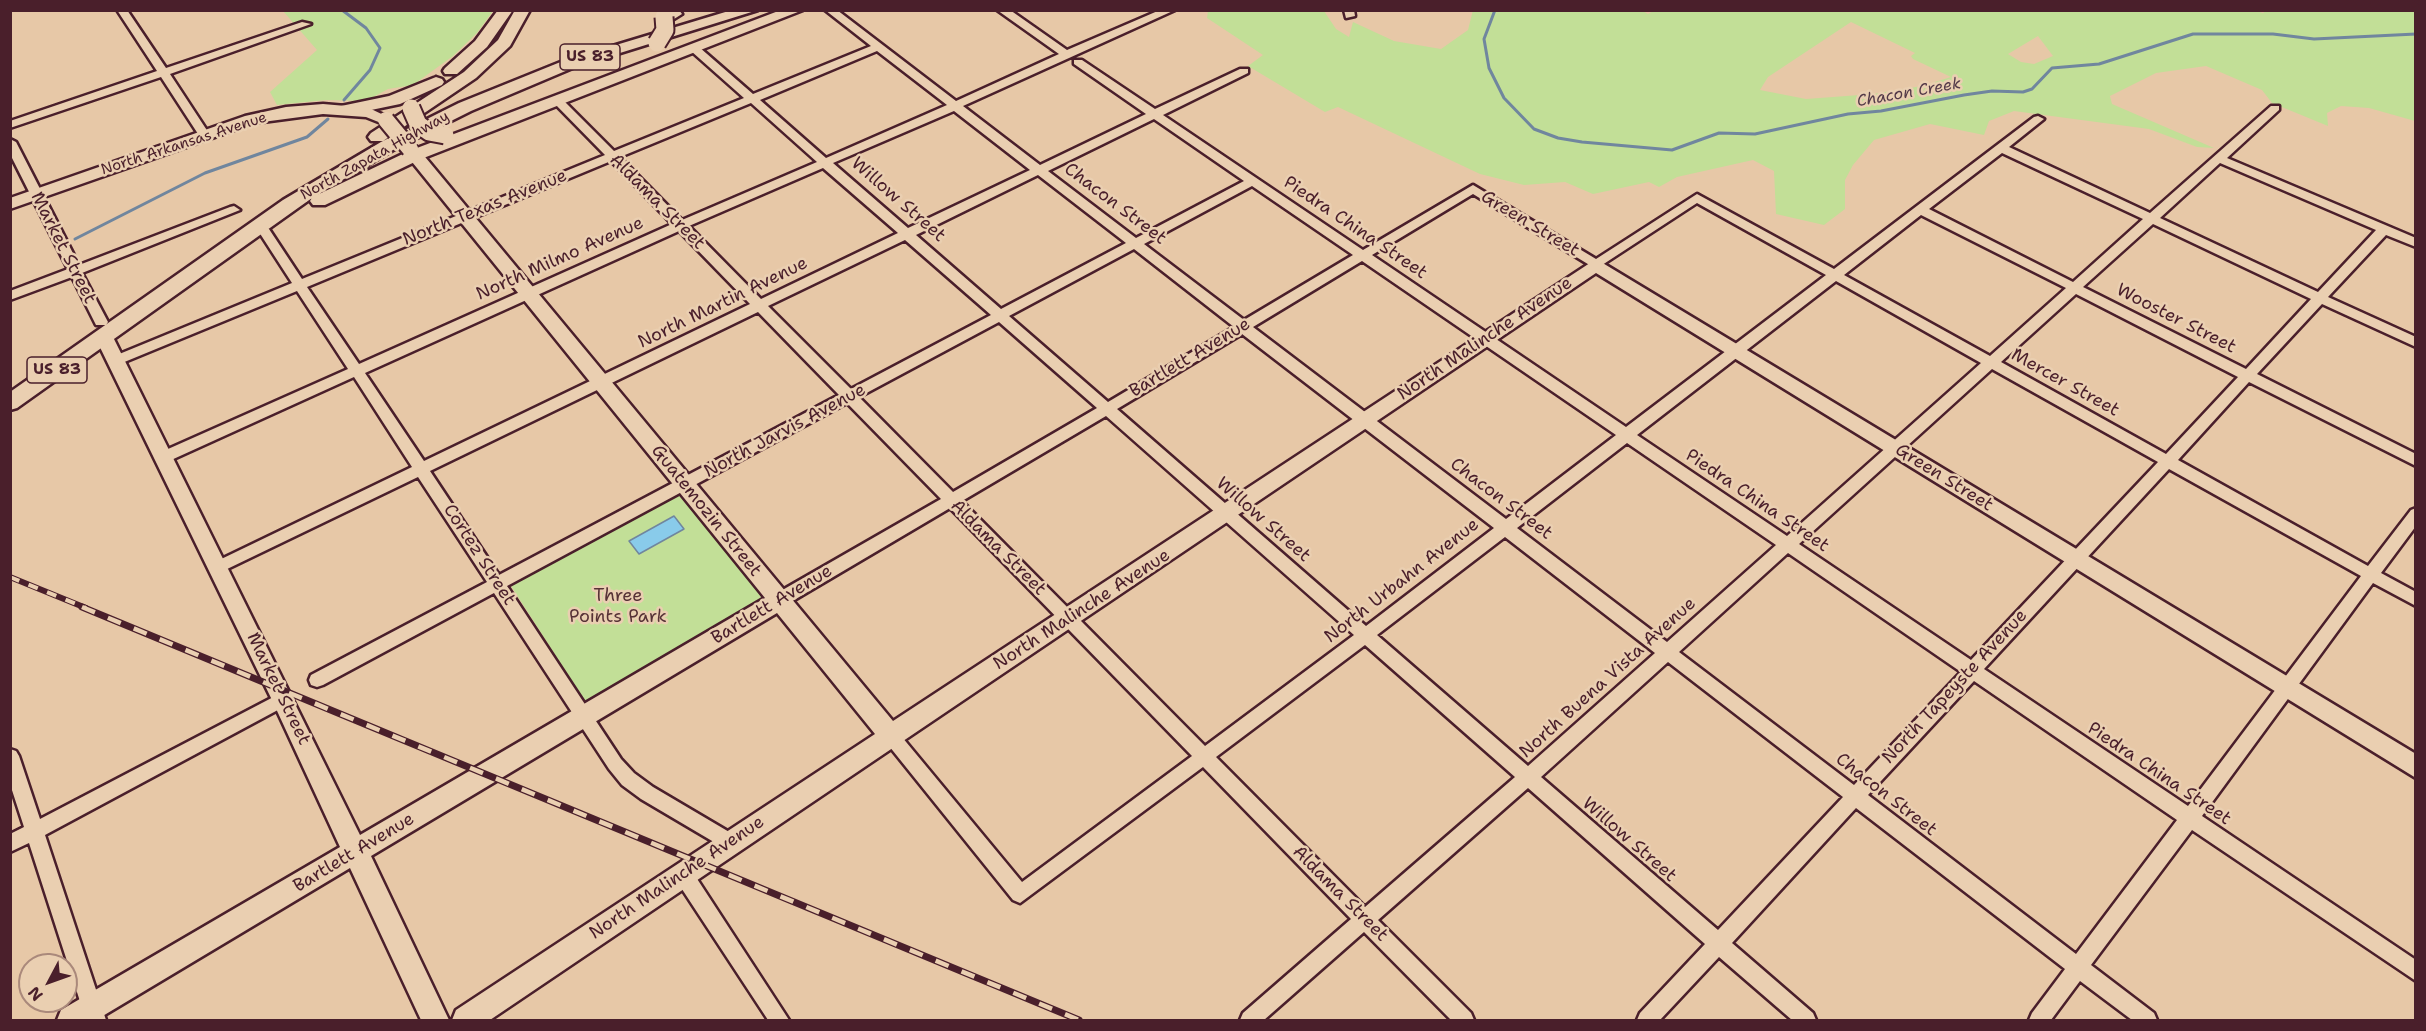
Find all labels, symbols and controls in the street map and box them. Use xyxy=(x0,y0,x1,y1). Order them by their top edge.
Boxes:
road number: US 83 xyxy=(560,44,620,70)
water label: Chacon Creek xyxy=(1855,74,1963,112)
street label: North Zapata Highway xyxy=(297,108,453,204)
street label: North Arkansas Avenue xyxy=(99,109,269,179)
street label: Aldama Street xyxy=(605,150,709,254)
street label: Willow Street xyxy=(846,153,950,247)
street label: Chacon Street xyxy=(1060,159,1170,249)
street label: North Texas Avenue xyxy=(400,165,570,251)
street label: Piedra China Street xyxy=(1279,172,1431,284)
street label: Green Street xyxy=(1477,186,1583,262)
street label: Market Street xyxy=(26,188,100,308)
street label: North Milmo Avenue xyxy=(473,212,647,306)
street label: North Martin Avenue xyxy=(635,252,811,354)
street label: North Malinche Avenue xyxy=(1394,272,1576,406)
street label: Wooster Street xyxy=(2113,280,2239,358)
street label: Bartlett Avenue xyxy=(1126,313,1254,403)
street label: Mercer Street xyxy=(2007,344,2123,422)
road number: US 83 xyxy=(27,357,87,383)
street label: North Jarvis Avenue xyxy=(700,379,870,483)
street label: Green Street xyxy=(1891,439,1997,517)
street label: Guatemozin Street xyxy=(646,441,766,581)
street label: Piedra China Street xyxy=(1681,445,1833,557)
street label: Chacon Street xyxy=(1446,454,1556,544)
street label: Willow Street xyxy=(1211,473,1315,567)
street label: Aldama Street xyxy=(946,496,1050,600)
street label: Cortez Street xyxy=(438,500,520,610)
street label: North Urbahn Avenue xyxy=(1320,514,1484,648)
street label: North Malinche Avenue xyxy=(990,545,1174,675)
street label: Bartlett Avenue xyxy=(708,560,836,650)
park label: Three Points Park xyxy=(569,585,667,628)
street label: North Buena Vista Avenue xyxy=(1515,593,1701,763)
street label: North Tapeyste Avenue xyxy=(1878,605,2032,769)
street label: Market Street xyxy=(241,629,315,749)
street label: Piedra China Street xyxy=(2083,718,2235,830)
street label: Chacon Street xyxy=(1831,749,1941,841)
street label: Willow Street xyxy=(1577,793,1681,887)
street label: Bartlett Avenue xyxy=(290,808,418,898)
street label: North Malinche Avenue xyxy=(586,811,768,945)
street label: Aldama Street xyxy=(1288,842,1392,946)
north arrow xyxy=(18,953,78,1013)
text: N xyxy=(23,982,48,1006)

